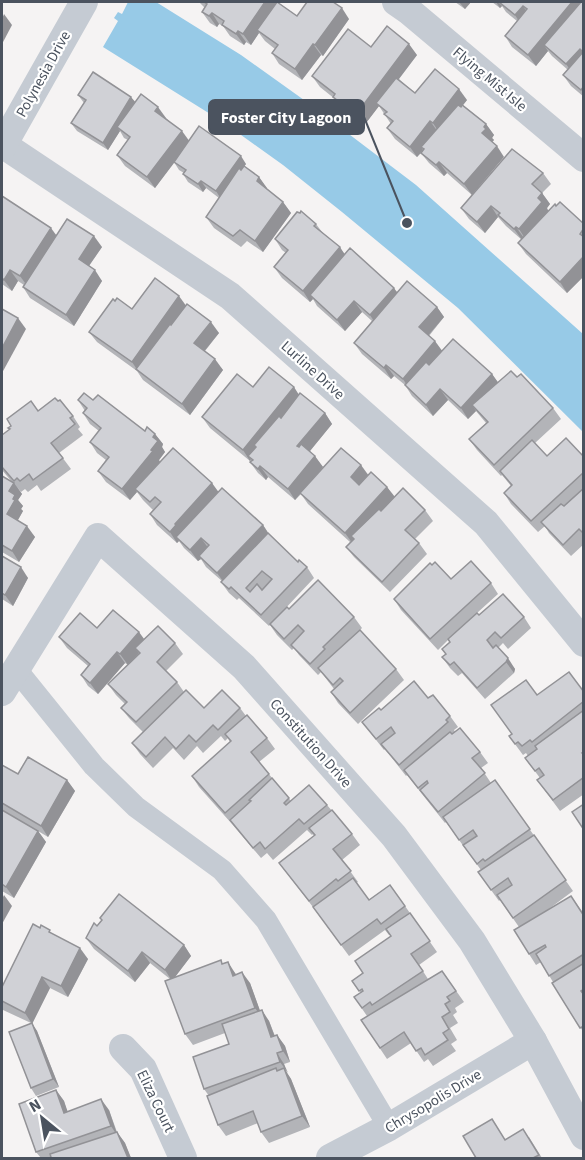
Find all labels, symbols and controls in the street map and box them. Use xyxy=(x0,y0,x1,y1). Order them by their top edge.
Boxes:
street label: Polynesia Drive xyxy=(11,27,76,121)
street label: Flying Mist Isle xyxy=(448,42,531,117)
callout: Foster City Lagoon xyxy=(209,100,364,134)
text: Foster City Lagoon xyxy=(221,107,351,129)
street label: Lurline Drive xyxy=(276,336,349,405)
street label: Constitution Drive xyxy=(265,694,356,793)
street label: Chrysopolis Drive xyxy=(381,1064,486,1139)
street label: Eliza Court xyxy=(131,1066,180,1136)
north arrow xyxy=(12,1088,72,1148)
text: N xyxy=(25,1094,45,1118)

